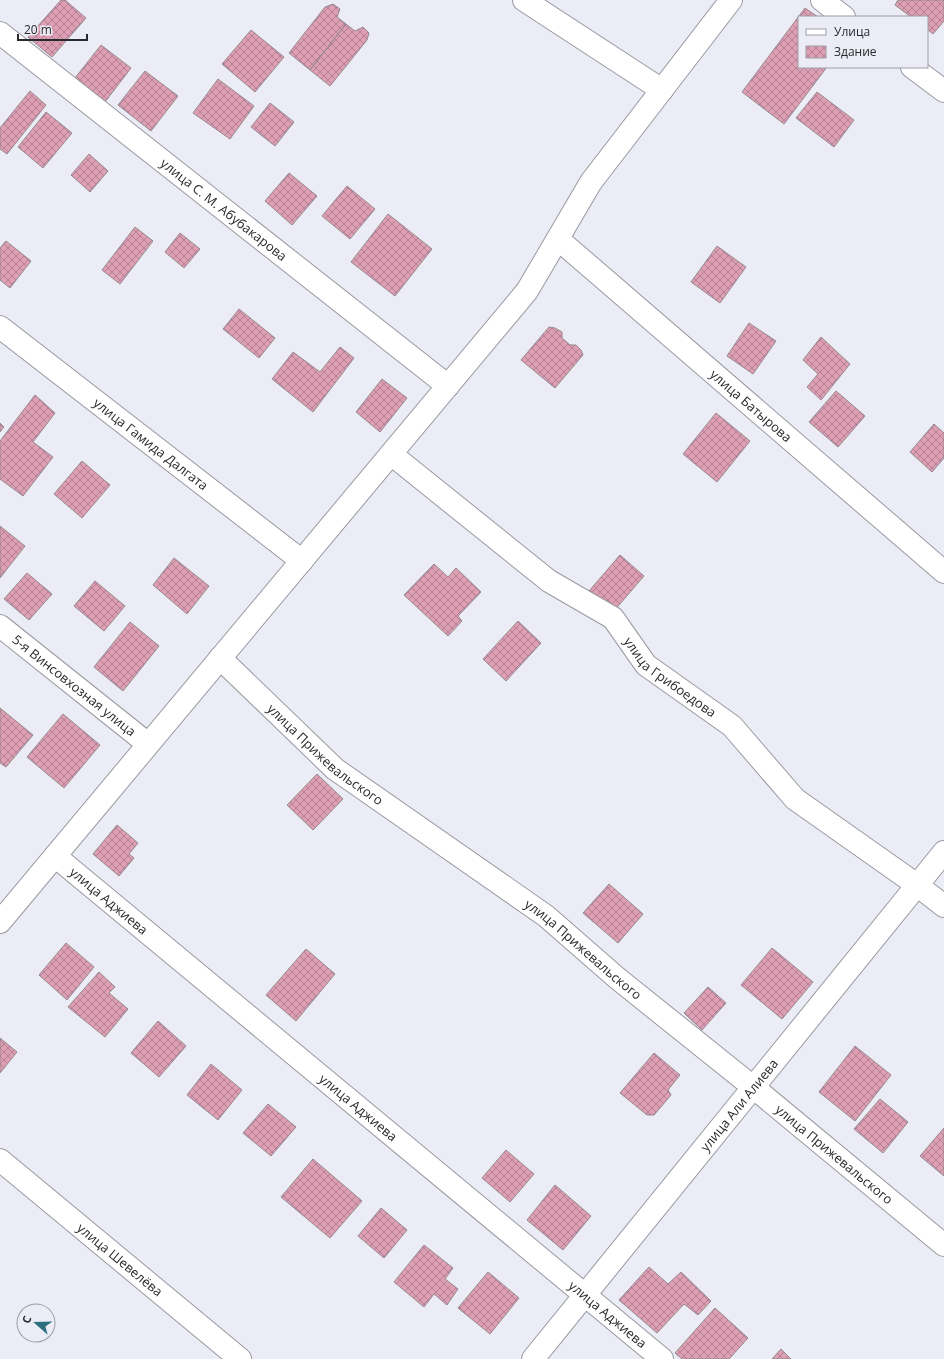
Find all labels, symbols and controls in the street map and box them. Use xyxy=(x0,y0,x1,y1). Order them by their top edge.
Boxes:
scale bar xyxy=(18,16,87,42)
legend xyxy=(798,16,928,68)
text: 20 m xyxy=(24,21,52,38)
text: Улица xyxy=(834,23,870,40)
text: Здание xyxy=(834,43,877,60)
street label: улица С. М. Абубакарова xyxy=(157,154,291,265)
street label: улица Батырова xyxy=(706,365,796,446)
street label: улица Гамида Далгата xyxy=(90,394,212,494)
street label: 5-я Винсовхозная улица xyxy=(9,630,140,740)
street label: улица Грибоедова xyxy=(620,633,720,721)
street label: улица Прижевальского xyxy=(264,700,387,809)
street label: улица Аджиева xyxy=(66,863,152,938)
street label: улица Прижевальского xyxy=(521,895,646,1004)
street label: улица Али Алиева xyxy=(696,1055,782,1155)
street label: улица Аджиева xyxy=(315,1070,401,1145)
street label: улица Прижевальского xyxy=(772,1100,897,1208)
street label: улица Шевелёва xyxy=(74,1219,167,1300)
street label: улица Аджиева xyxy=(565,1276,651,1352)
north arrow xyxy=(16,1303,56,1343)
text: С xyxy=(18,1314,34,1325)

